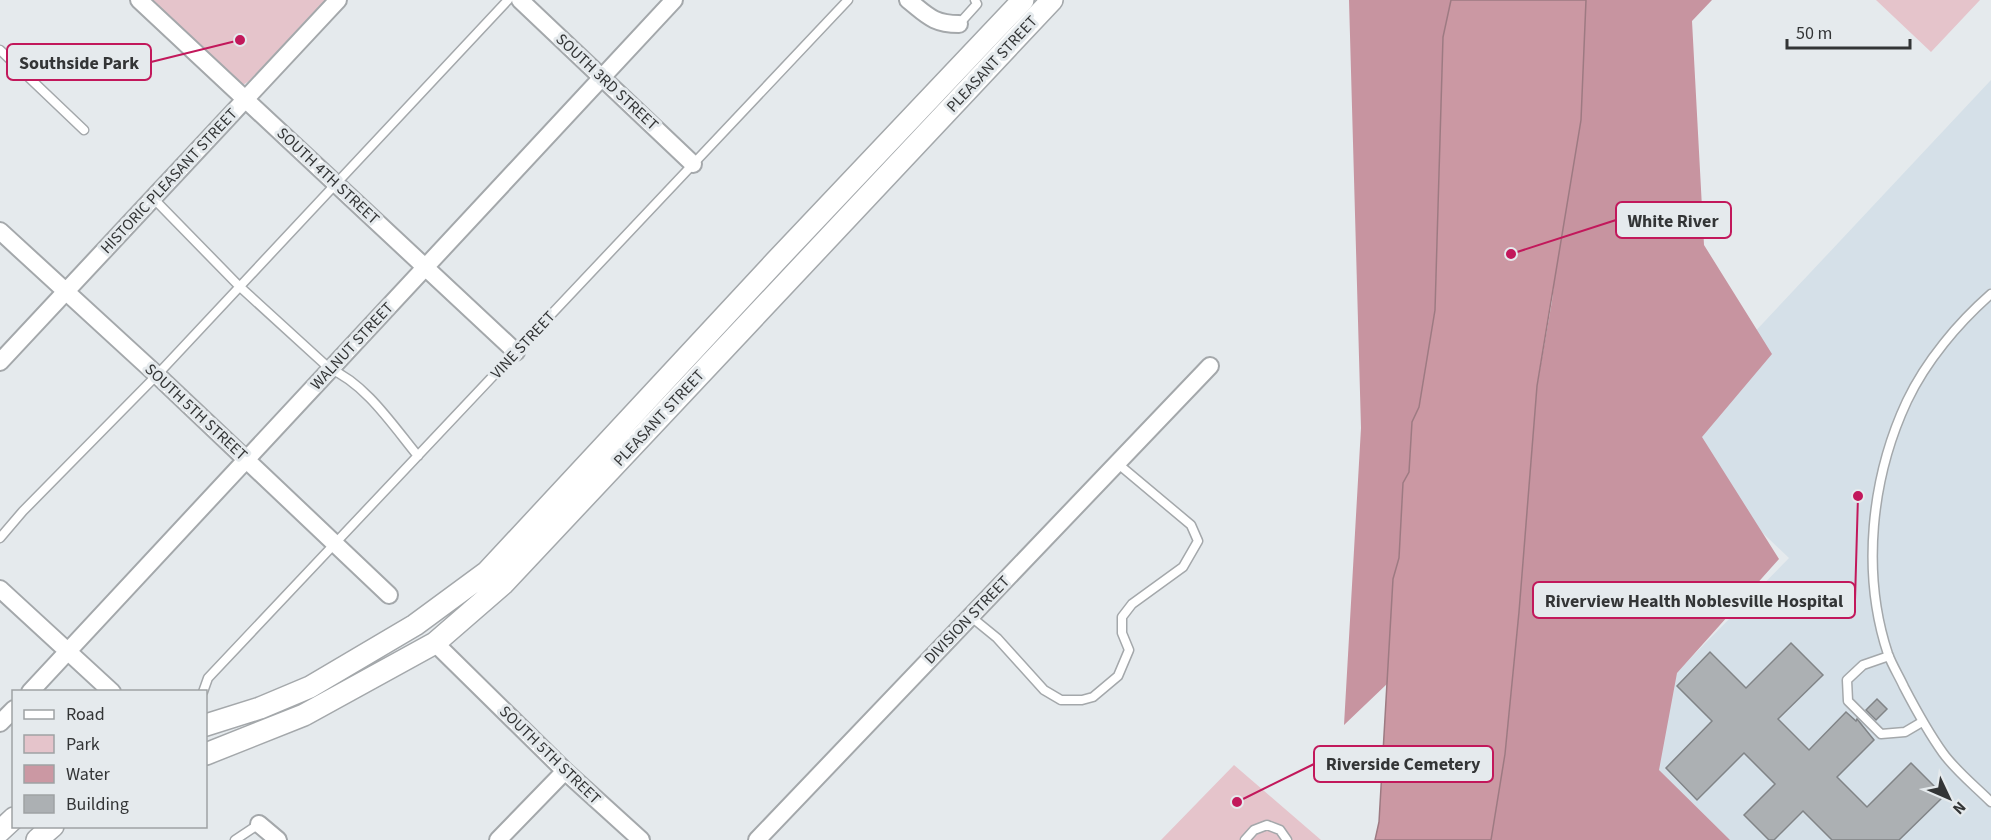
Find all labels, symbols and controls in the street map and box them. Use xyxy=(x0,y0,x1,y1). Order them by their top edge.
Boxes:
street label: PLEASANT STREET xyxy=(941,11,1043,117)
scale bar xyxy=(1787,12,1910,50)
text: 50 m xyxy=(1796,21,1832,46)
street label: SOUTH 3RD STREET xyxy=(551,29,663,136)
callout: Southside Park xyxy=(7,44,151,80)
text: Southside Park xyxy=(19,51,139,76)
street label: HISTORIC PLEASANT STREET xyxy=(95,103,243,259)
street label: SOUTH 4TH STREET xyxy=(272,123,385,230)
callout: White River xyxy=(1616,202,1731,238)
text: White River xyxy=(1627,209,1719,234)
street label: WALNUT STREET xyxy=(305,297,399,395)
street label: VINE STREET xyxy=(486,306,561,384)
street label: SOUTH 5TH STREET xyxy=(140,359,253,466)
street label: PLEASANT STREET xyxy=(608,365,710,471)
street label: DIVISION STREET xyxy=(919,571,1015,669)
callout: Riverview Health Noblesville Hospital xyxy=(1533,582,1855,618)
text: Riverview Health Noblesville Hospital xyxy=(1545,589,1843,614)
legend xyxy=(12,690,207,828)
street label: SOUTH 5TH STREET xyxy=(494,701,606,809)
text: Road xyxy=(66,702,105,727)
text: Park xyxy=(66,732,100,757)
callout: Riverside Cemetery xyxy=(1314,746,1493,782)
text: Riverside Cemetery xyxy=(1326,752,1481,777)
text: Water xyxy=(66,762,110,787)
north arrow xyxy=(1919,768,1979,828)
text: Building xyxy=(66,792,129,817)
text: N xyxy=(1947,796,1971,819)

